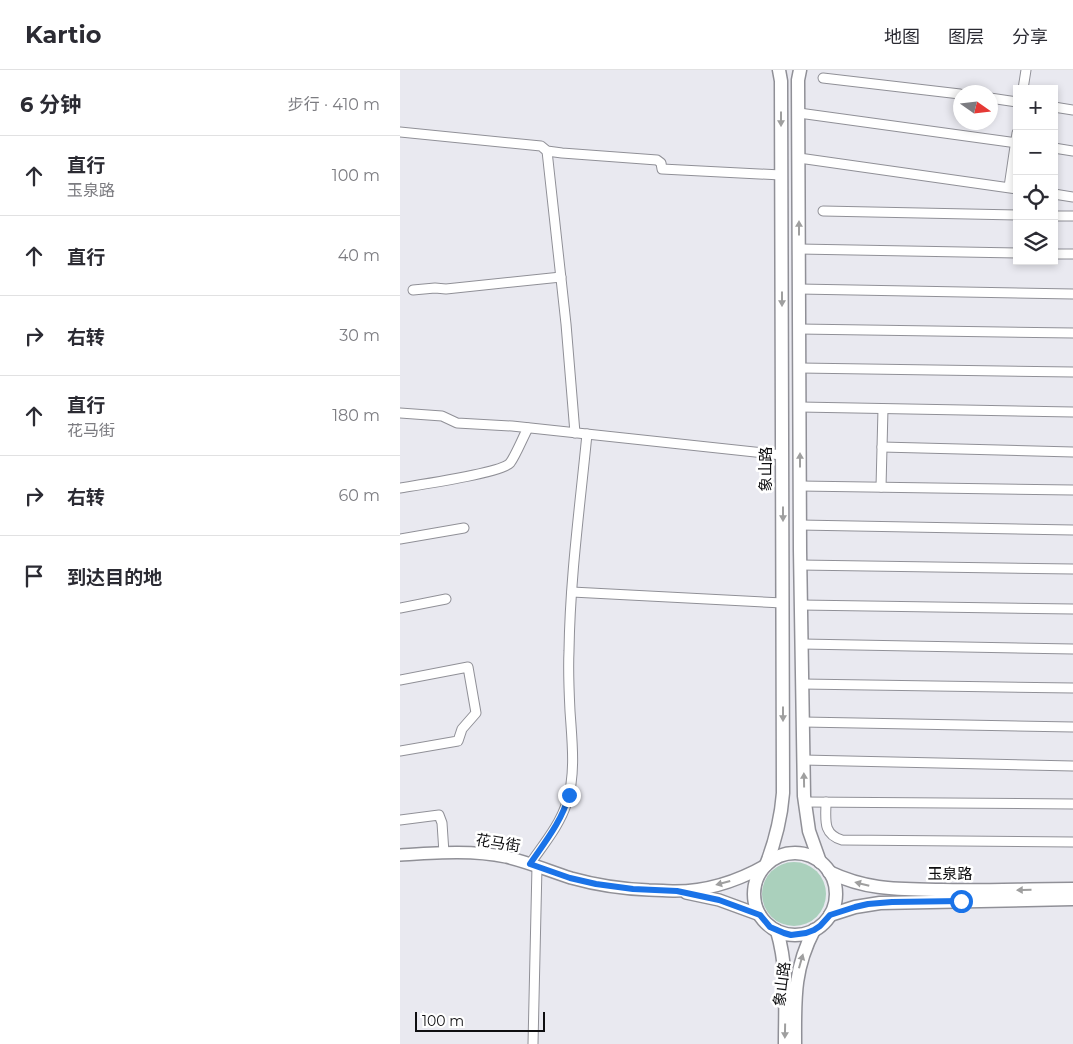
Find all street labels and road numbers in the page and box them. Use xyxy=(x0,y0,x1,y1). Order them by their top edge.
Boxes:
street label: 象山路 xyxy=(756,446,775,492)
street label: 花马街 xyxy=(474,830,522,855)
street label: 玉泉路 xyxy=(927,864,973,883)
street label: 象山路 xyxy=(769,960,794,1007)

